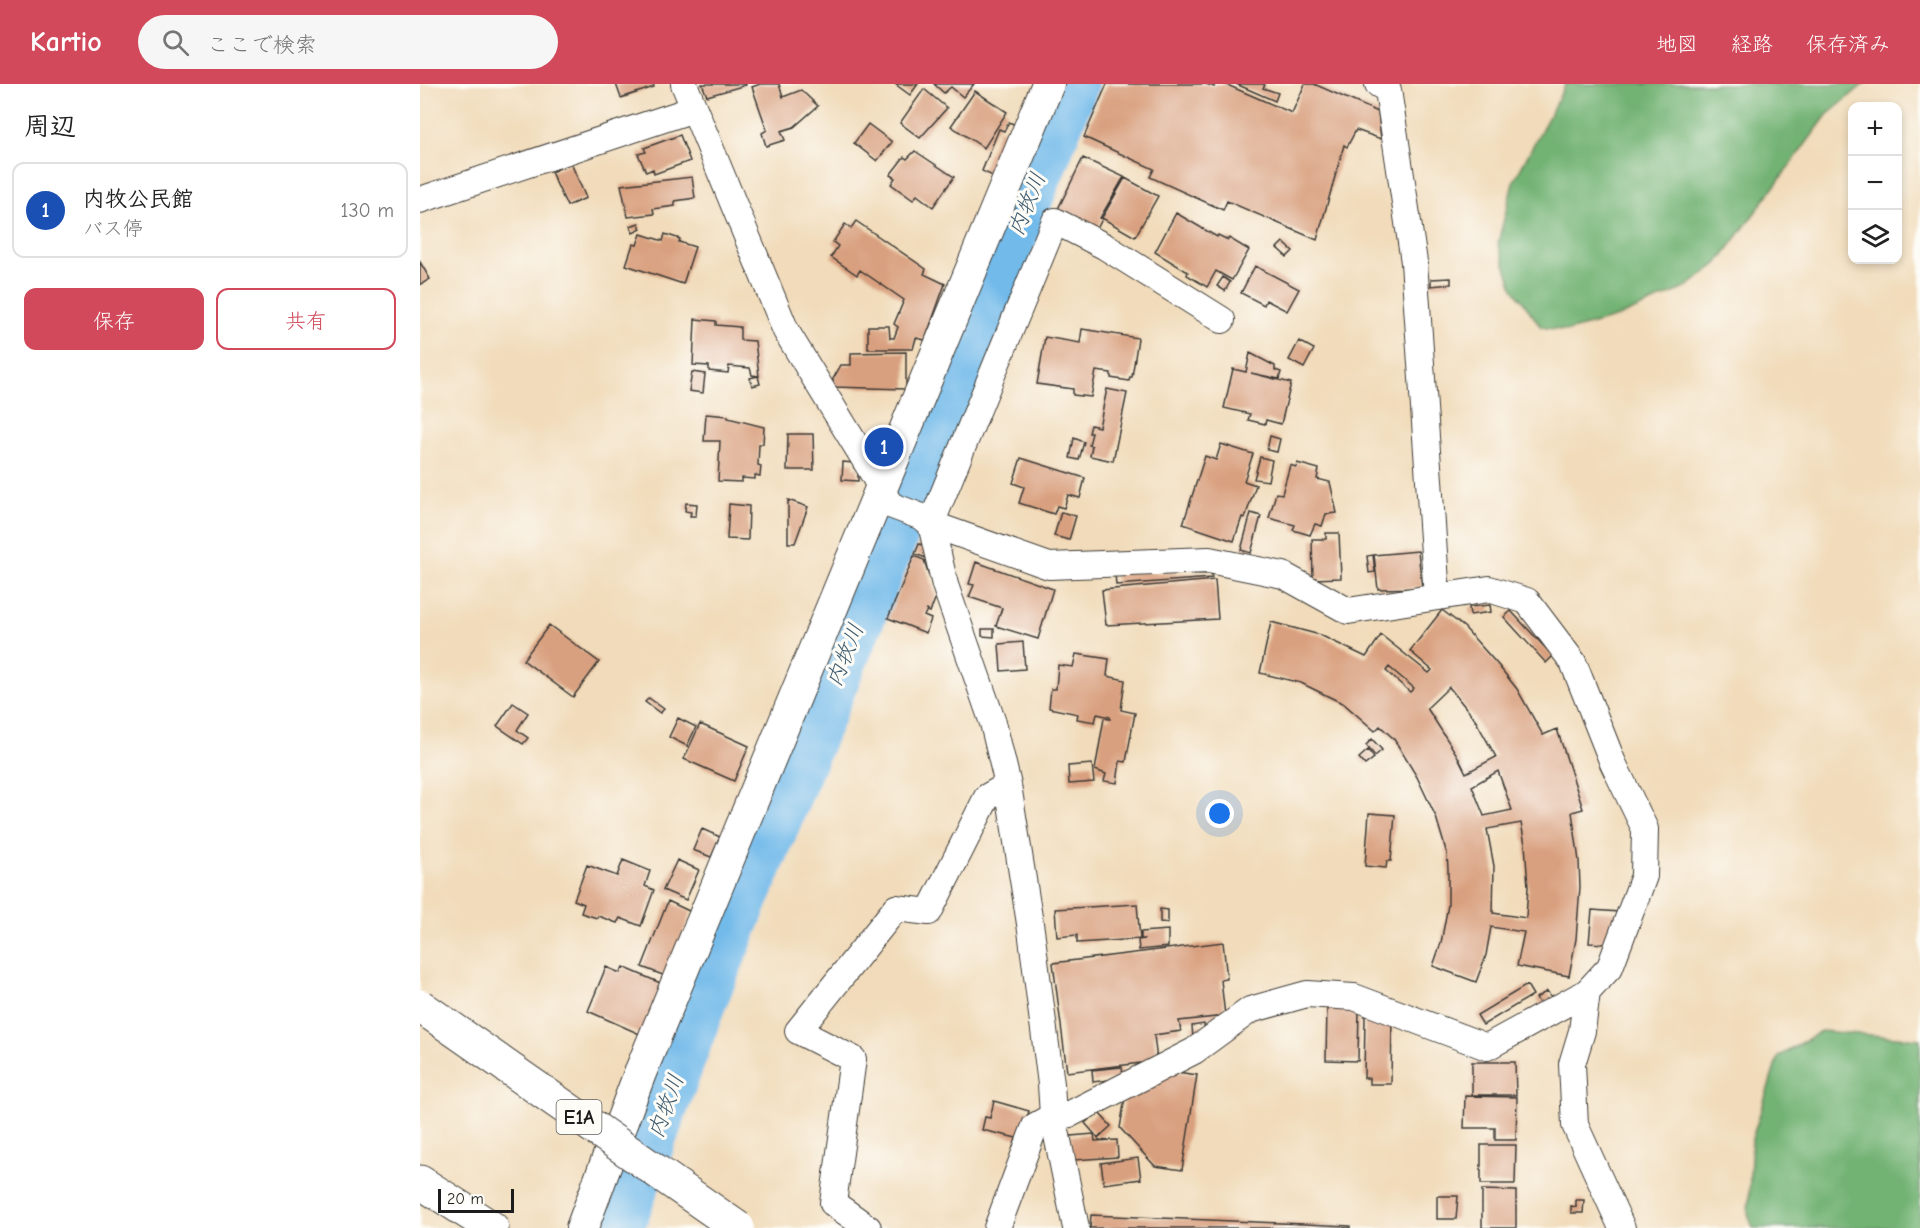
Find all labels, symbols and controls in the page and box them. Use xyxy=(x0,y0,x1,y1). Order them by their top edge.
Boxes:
search box xyxy=(138,15,558,69)
text: Kartio xyxy=(30,26,102,58)
icon: search xyxy=(159,26,192,59)
text: ここで検索 xyxy=(207,32,317,58)
text: 地図 xyxy=(1656,32,1698,56)
text: 経路 xyxy=(1731,32,1773,56)
text: 保存済み xyxy=(1806,32,1890,56)
map controls xyxy=(1848,102,1902,264)
button: + xyxy=(1848,102,1902,156)
text: 周辺 xyxy=(24,112,76,142)
button: − xyxy=(1848,156,1902,210)
water label: 内牧川 xyxy=(1003,169,1051,239)
text: 内牧公民館 xyxy=(83,186,193,212)
text: 1 xyxy=(42,199,49,222)
text: 130 m xyxy=(341,199,394,222)
button: layers xyxy=(1848,210,1902,264)
text: バス停 xyxy=(83,217,143,240)
button: 保存 xyxy=(24,288,204,350)
button: 共有 xyxy=(216,288,396,350)
pin: 1 xyxy=(864,424,904,470)
water label: 内牧川 xyxy=(821,620,869,690)
your location xyxy=(1205,799,1234,828)
water label: 内牧川 xyxy=(642,1071,690,1141)
road number: E1A xyxy=(556,1100,602,1134)
scale bar xyxy=(438,1186,514,1214)
text: 20 m xyxy=(447,1190,484,1208)

